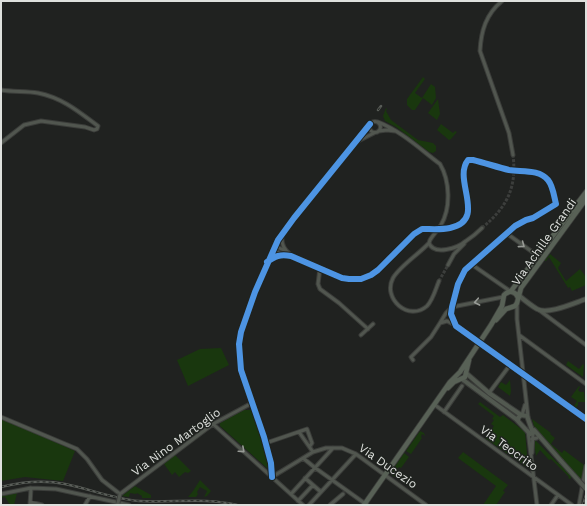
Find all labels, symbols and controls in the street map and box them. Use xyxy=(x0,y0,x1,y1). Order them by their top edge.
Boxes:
street label: Via Achille Grandi xyxy=(509,196,579,288)
one-way arrow xyxy=(518,240,525,247)
one-way arrow xyxy=(474,297,481,305)
street label: Via Nino Martoglio xyxy=(129,405,223,479)
street label: Via Teocrito xyxy=(477,422,541,474)
street label: Via Ducezio xyxy=(356,441,420,491)
one-way arrow xyxy=(237,445,245,452)

